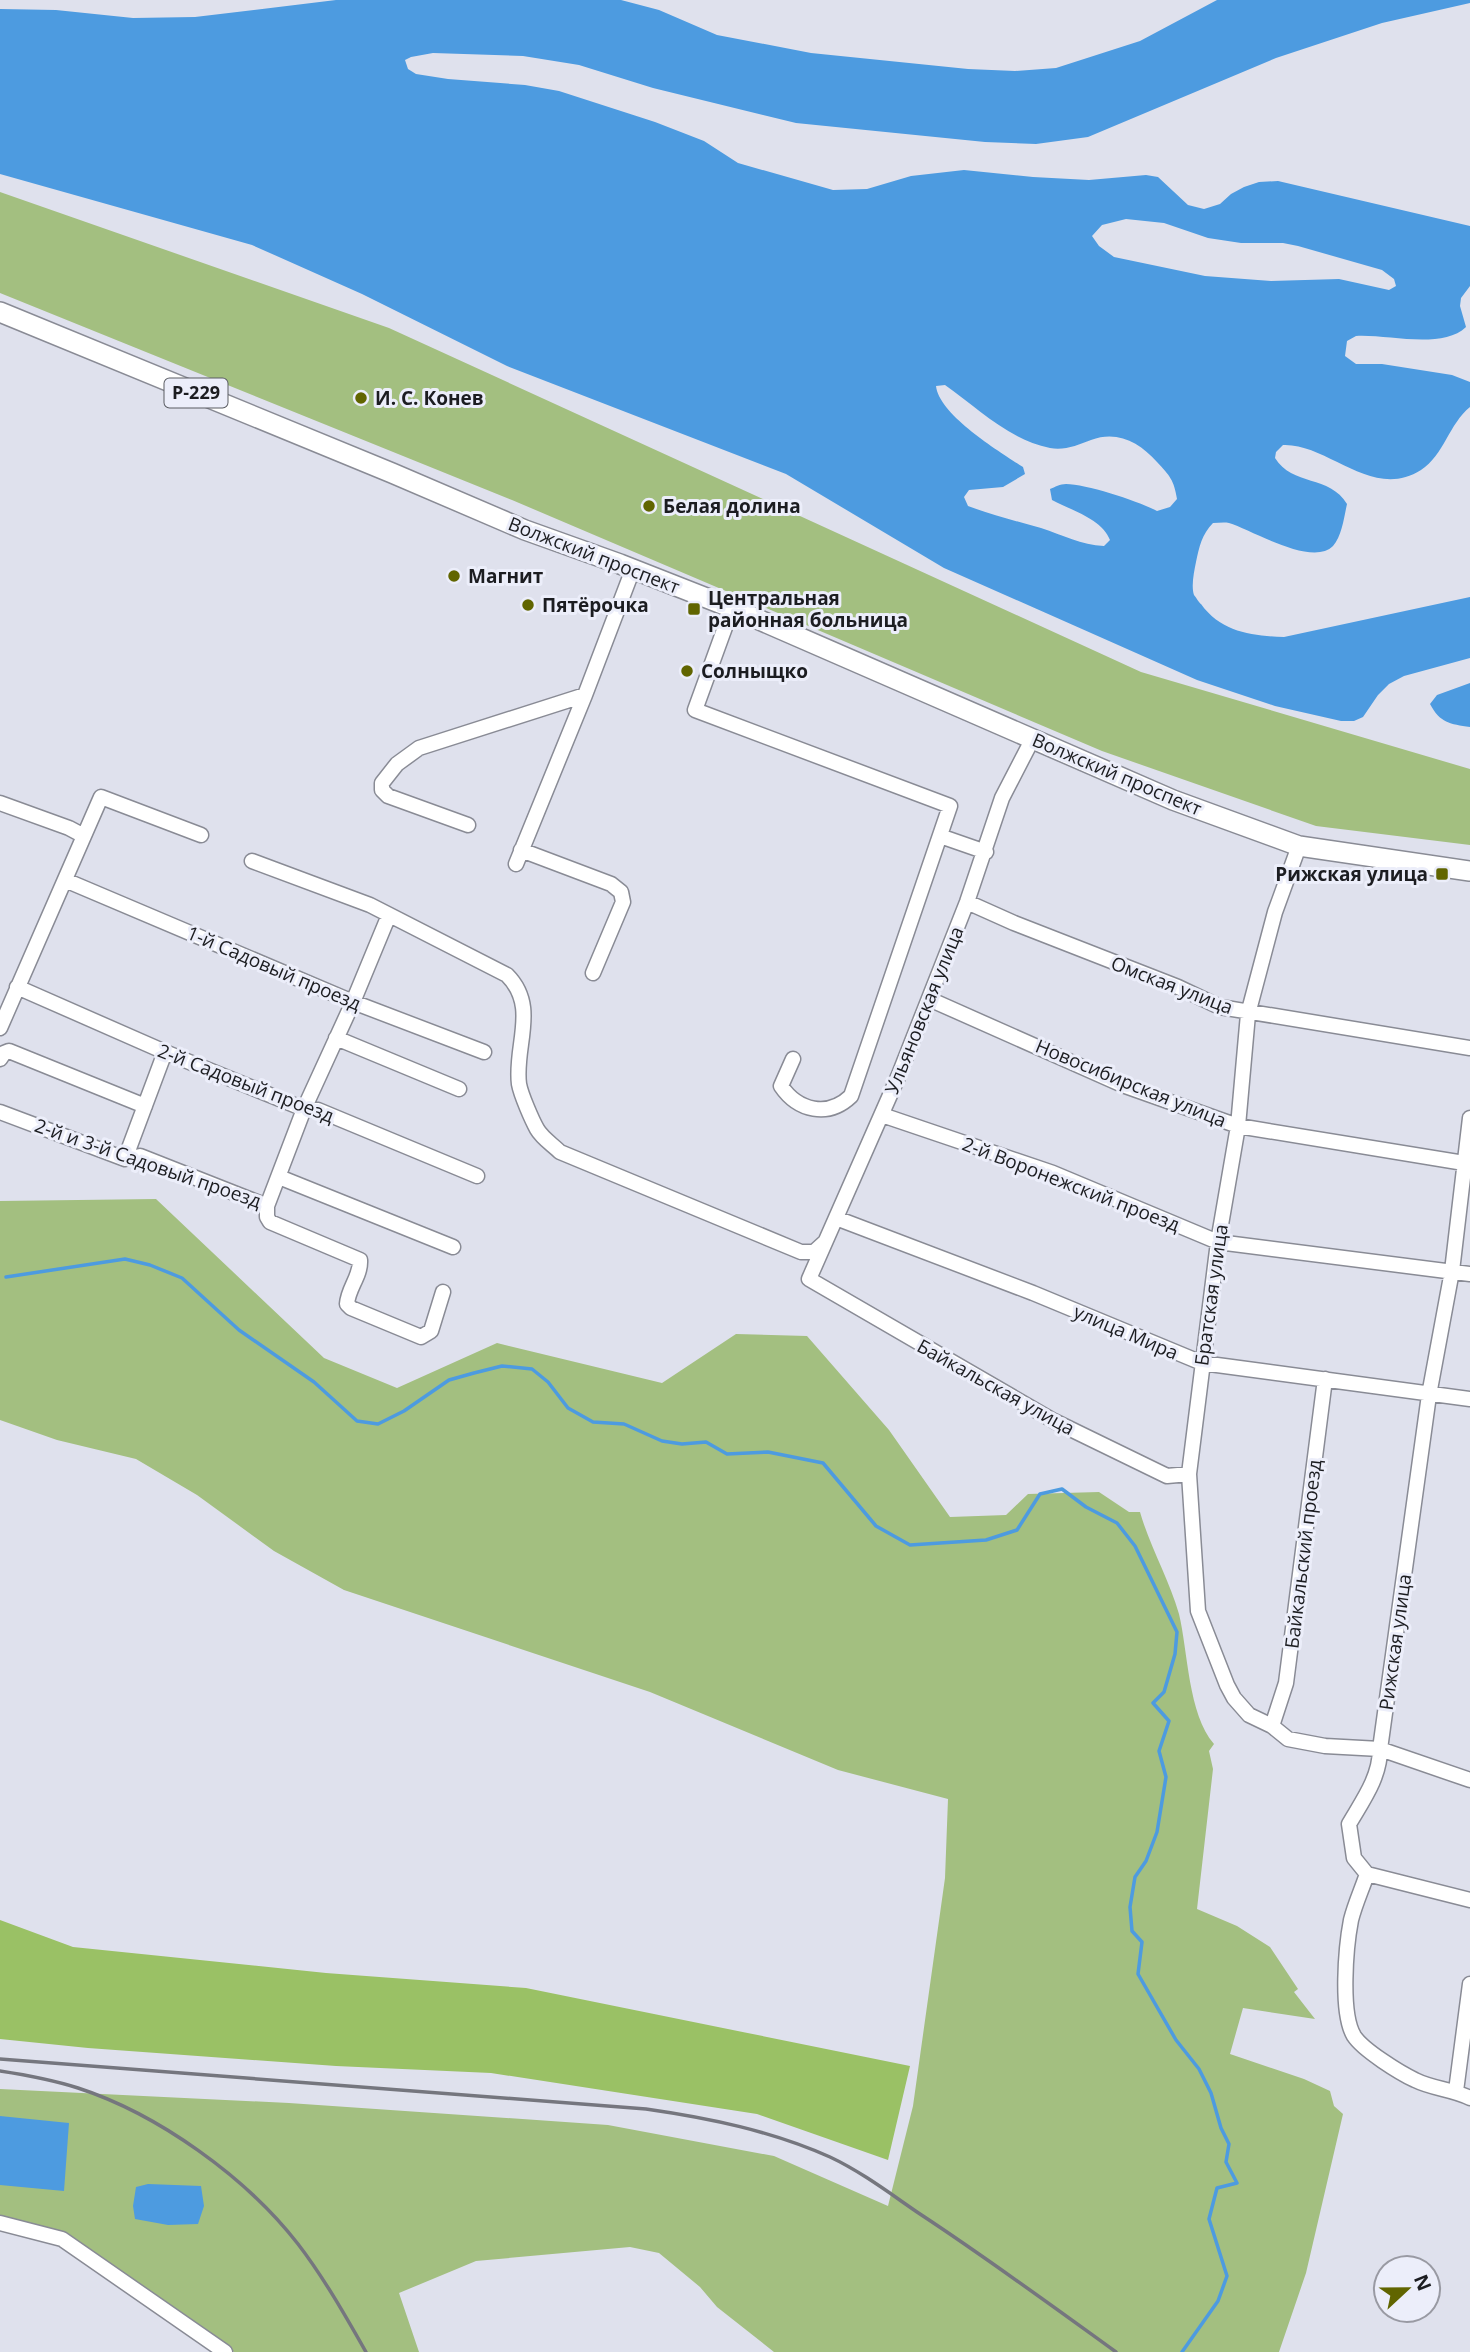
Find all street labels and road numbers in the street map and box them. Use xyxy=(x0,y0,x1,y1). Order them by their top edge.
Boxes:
road number: Р-229 xyxy=(164,379,228,408)
street label: Волжский проспект xyxy=(505,510,684,600)
street label: Волжский проспект xyxy=(1028,727,1206,821)
street label: 1-й Садовый проезд xyxy=(183,920,365,1017)
street label: Ульяновская улица xyxy=(879,922,969,1098)
street label: Омская улица xyxy=(1107,950,1237,1020)
street label: Новосибирская улица xyxy=(1032,1033,1230,1133)
street label: 2-й Садовый проезд xyxy=(154,1037,338,1129)
street label: 2-й и 3-й Садовый проезд xyxy=(31,1112,265,1214)
street label: 2-й Воронежский проезд xyxy=(958,1130,1184,1238)
street label: Братская улица xyxy=(1188,1223,1234,1367)
street label: улица Мира xyxy=(1070,1298,1182,1366)
street label: Байкальская улица xyxy=(912,1333,1080,1441)
street label: Байкальский проезд xyxy=(1278,1458,1328,1650)
street label: Рижская улица xyxy=(1373,1572,1417,1712)

